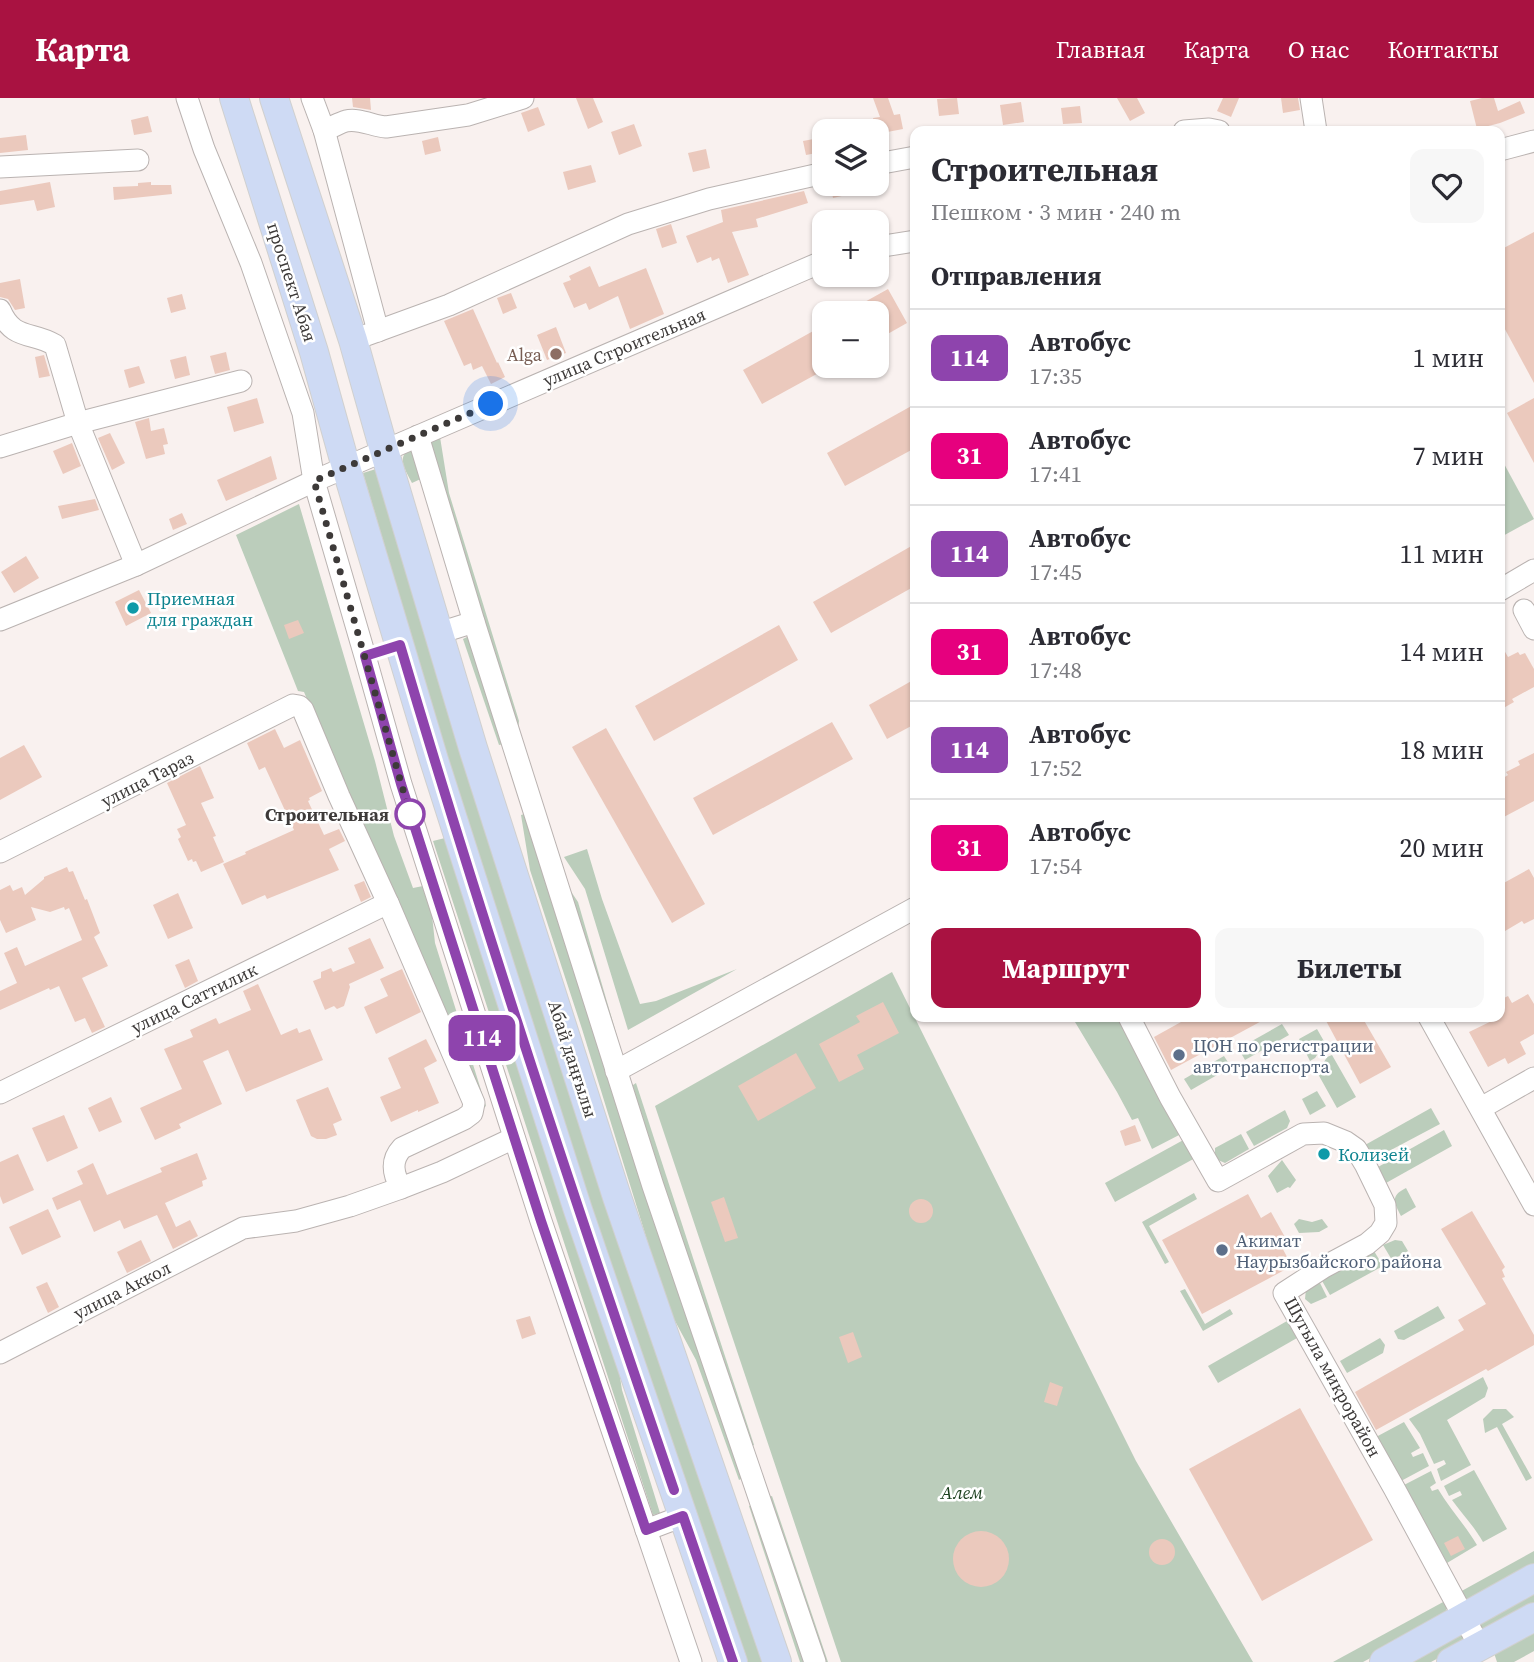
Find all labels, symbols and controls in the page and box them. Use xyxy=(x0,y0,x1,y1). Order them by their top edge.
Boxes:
text: Карта xyxy=(35,27,130,72)
text: Главная xyxy=(1056,33,1145,66)
text: Карта xyxy=(1183,33,1250,66)
text: О нас xyxy=(1288,33,1349,66)
text: Контакты xyxy=(1387,33,1499,66)
map controls xyxy=(812,119,889,378)
button: layers xyxy=(812,119,889,196)
text: Строительная xyxy=(931,147,1159,192)
button: heart xyxy=(1410,149,1484,223)
text: Пешком · 3 мин · 240 m xyxy=(931,196,1181,228)
button: + xyxy=(812,210,889,287)
street label: проспект Абая xyxy=(261,219,323,345)
text: Отправления xyxy=(931,258,1102,294)
street label: улица Строительная xyxy=(539,301,709,393)
button: − xyxy=(812,301,889,378)
text: Автобус xyxy=(1029,324,1131,360)
text: 1 мин xyxy=(1412,340,1484,376)
text: 114 xyxy=(950,341,989,374)
place label: Alga xyxy=(507,342,543,367)
marker: Alga xyxy=(548,346,564,362)
text: 17:35 xyxy=(1029,360,1082,392)
your location xyxy=(473,386,508,421)
text: Автобус xyxy=(1029,422,1131,458)
text: 7 мин xyxy=(1412,438,1484,474)
text: 31 xyxy=(956,439,983,472)
text: 17:41 xyxy=(1029,458,1082,490)
text: Автобус xyxy=(1029,520,1131,556)
text: 11 мин xyxy=(1399,536,1484,572)
text: 114 xyxy=(950,537,989,570)
text: 17:45 xyxy=(1029,556,1082,588)
place label: Приемная для граждан xyxy=(147,586,253,632)
marker: Приемная для граждан xyxy=(125,600,141,616)
text: Автобус xyxy=(1029,618,1131,654)
text: 14 мин xyxy=(1399,634,1484,670)
text: 31 xyxy=(956,635,983,668)
text: 17:48 xyxy=(1029,654,1082,686)
text: Автобус xyxy=(1029,716,1131,752)
text: 18 мин xyxy=(1399,732,1484,768)
text: 114 xyxy=(950,733,989,766)
street label: улица Тараз xyxy=(96,745,198,813)
text: 17:52 xyxy=(1029,752,1082,784)
marker: Строительная xyxy=(395,799,425,829)
place label: Строительная xyxy=(265,802,389,827)
text: Автобус xyxy=(1029,814,1131,850)
text: 20 мин xyxy=(1399,830,1484,866)
text: 31 xyxy=(956,831,983,864)
text: 17:54 xyxy=(1029,850,1082,882)
button: Маршрут xyxy=(931,928,1201,1008)
button: Билеты xyxy=(1215,928,1484,1008)
street label: улица Саттилик xyxy=(127,957,261,1039)
street label: Абай даңғылы xyxy=(542,997,604,1121)
line badge: 114 xyxy=(442,1015,522,1061)
text: 114 xyxy=(462,1021,502,1054)
place label: ЦОН по регистрации автотранспорта xyxy=(1193,1033,1374,1079)
marker: ЦОН по регистрации автотранспорта xyxy=(1171,1047,1187,1063)
place label: Колизей xyxy=(1338,1142,1409,1167)
marker: Колизей xyxy=(1316,1146,1332,1162)
place label: Акимат Наурызбайского района xyxy=(1236,1228,1443,1274)
marker: Акимат Наурызбайского района xyxy=(1214,1242,1230,1258)
street label: улица Аккол xyxy=(69,1255,175,1325)
street label: Шугыла микрорайон xyxy=(1279,1292,1387,1462)
park label: Алем xyxy=(940,1480,984,1505)

